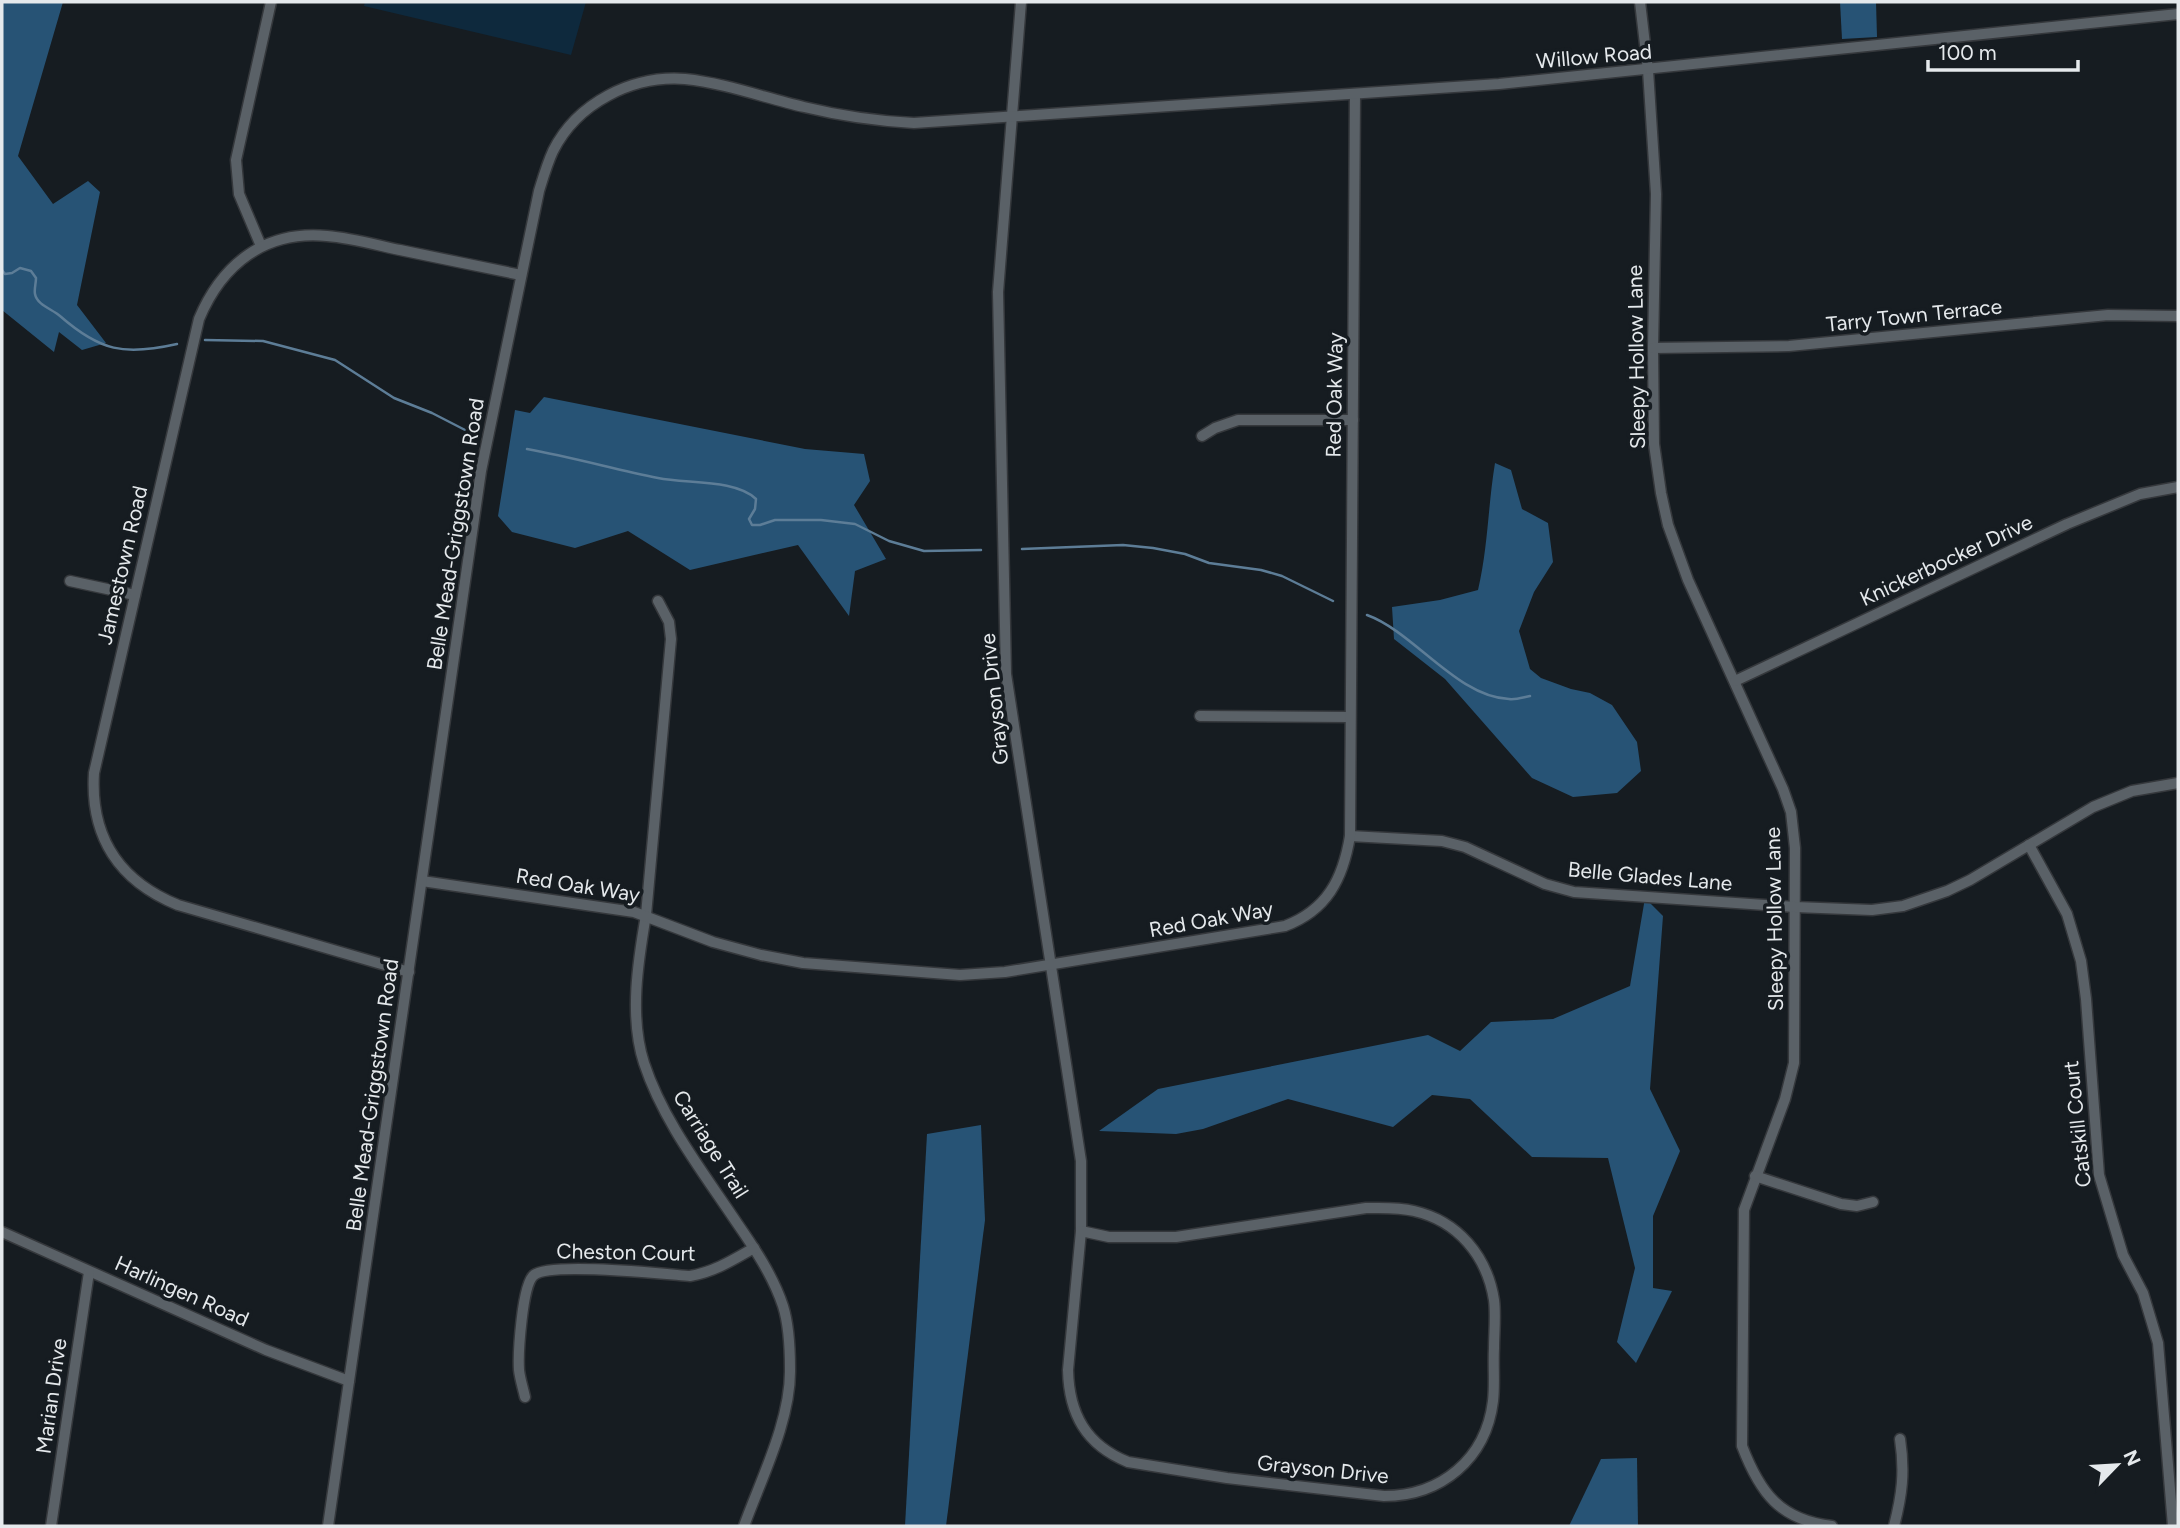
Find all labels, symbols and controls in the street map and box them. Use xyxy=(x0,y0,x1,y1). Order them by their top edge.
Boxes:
scale bar xyxy=(1928,28,2078,72)
street label: Willow Road xyxy=(1535,38,1653,74)
text: 100 m xyxy=(1938,40,1997,65)
street label: Sleepy Hollow Lane xyxy=(1622,265,1650,449)
street label: Tarry Town Terrace xyxy=(1825,293,2003,337)
street label: Red Oak Way xyxy=(1320,332,1348,458)
street label: Belle Mead-Griggstown Road xyxy=(421,396,489,672)
street label: Jamestown Road xyxy=(92,483,152,647)
street label: Knickerbocker Drive xyxy=(1856,509,2036,611)
street label: Grayson Drive xyxy=(975,632,1013,766)
street label: Sleepy Hollow Lane xyxy=(1760,827,1788,1011)
street label: Belle Glades Lane xyxy=(1567,856,1733,896)
street label: Red Oak Way xyxy=(514,863,642,907)
street label: Red Oak Way xyxy=(1147,896,1275,942)
street label: Belle Mead-Griggstown Road xyxy=(340,957,404,1233)
street label: Catskill Court xyxy=(2058,1059,2096,1189)
street label: Carriage Trail xyxy=(668,1085,754,1203)
street label: Cheston Court xyxy=(556,1238,696,1266)
street label: Harlingen Road xyxy=(111,1250,253,1332)
street label: Marian Drive xyxy=(31,1337,71,1455)
north arrow xyxy=(2082,1430,2152,1500)
text: N xyxy=(2118,1447,2145,1470)
street label: Grayson Drive xyxy=(1256,1450,1390,1488)

